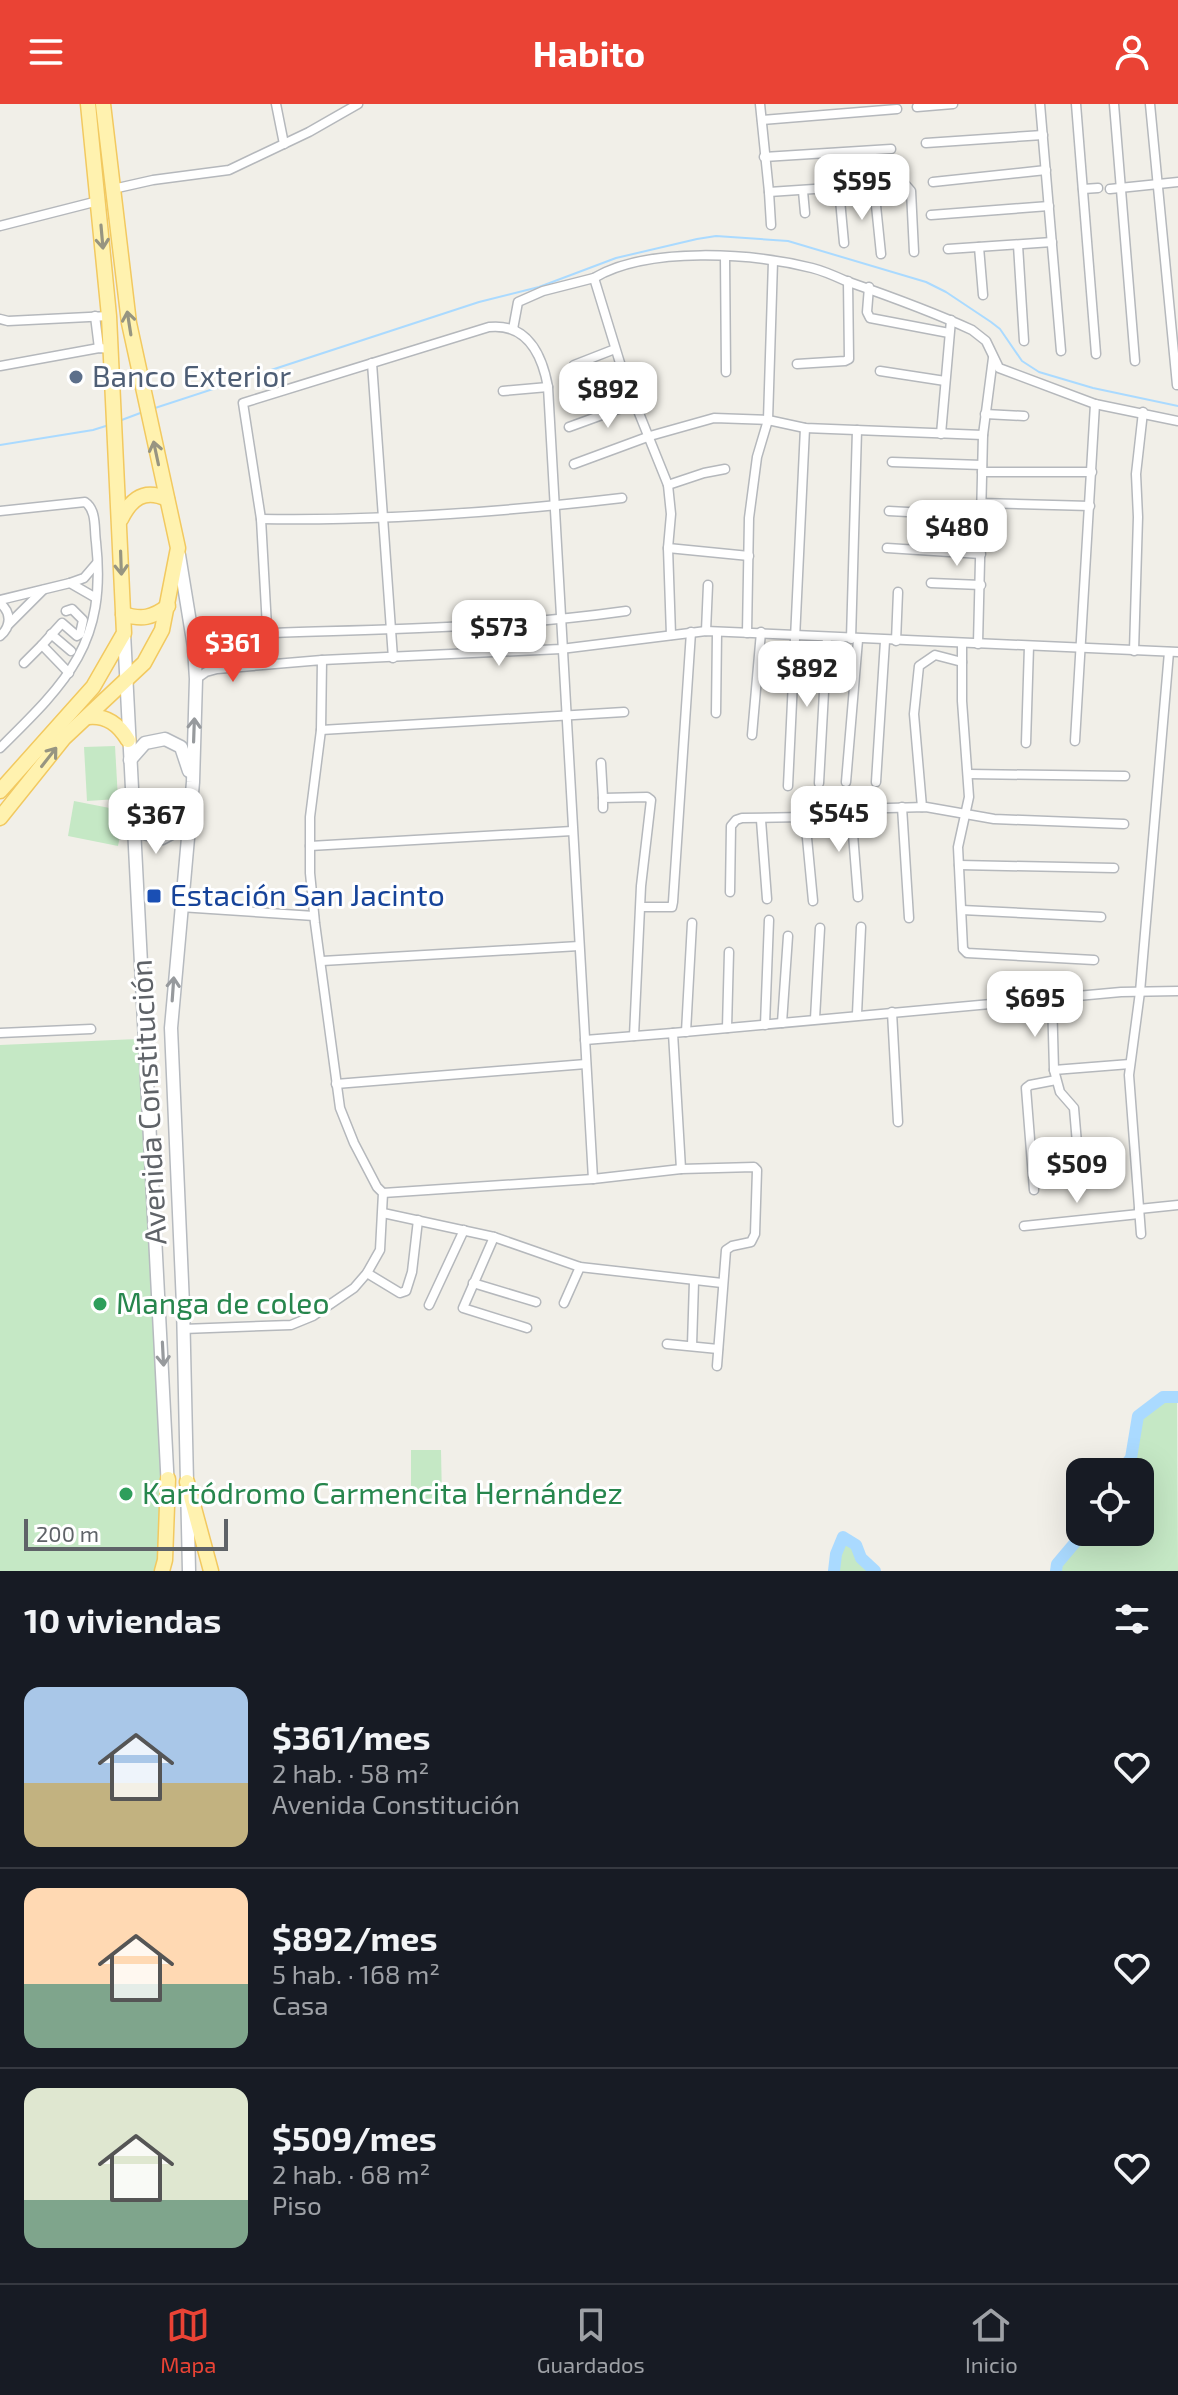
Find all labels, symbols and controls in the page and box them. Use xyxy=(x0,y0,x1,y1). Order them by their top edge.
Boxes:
icon: menu xyxy=(24,30,68,74)
icon: person xyxy=(1110,30,1154,74)
text: Habito xyxy=(533,31,645,74)
pin: $595 xyxy=(815,154,909,222)
text: $595 xyxy=(832,164,892,195)
one-way arrow xyxy=(95,223,110,250)
one-way arrow xyxy=(121,311,136,336)
place label: Banco Exterior xyxy=(92,357,291,393)
pin: $892 xyxy=(561,362,655,430)
marker: Banco Exterior xyxy=(67,368,85,386)
text: $892 xyxy=(577,372,639,403)
one-way arrow xyxy=(148,441,163,467)
pin: $480 xyxy=(910,500,1004,568)
text: $480 xyxy=(925,510,989,541)
one-way arrow xyxy=(114,549,129,576)
pin: $573 xyxy=(452,600,546,668)
text: $573 xyxy=(470,610,528,641)
pin: $361 xyxy=(186,616,280,684)
text: $361 xyxy=(205,626,261,657)
pin: $892 xyxy=(760,641,854,709)
text: $892 xyxy=(776,651,838,682)
one-way arrow xyxy=(186,717,201,744)
one-way arrow xyxy=(40,747,57,768)
pin: $545 xyxy=(792,786,886,854)
pin: $367 xyxy=(109,788,203,856)
text: $545 xyxy=(809,796,869,827)
text: $367 xyxy=(127,798,185,829)
place label: Estación San Jacinto xyxy=(170,876,445,912)
marker: Estación San Jacinto xyxy=(145,887,163,905)
street label: Avenida Constitución xyxy=(122,958,172,1246)
pin: $695 xyxy=(988,971,1082,1039)
one-way arrow xyxy=(166,976,181,1003)
text: $695 xyxy=(1005,981,1065,1012)
pin: $509 xyxy=(1030,1137,1124,1205)
text: $509 xyxy=(1046,1147,1108,1178)
place label: Manga de coleo xyxy=(116,1284,329,1320)
marker: Manga de coleo xyxy=(91,1295,109,1313)
one-way arrow xyxy=(156,1340,171,1367)
map controls xyxy=(1066,1458,1154,1546)
button: locate xyxy=(1066,1458,1154,1546)
place label: Kartódromo Carmencita Hernández xyxy=(142,1474,623,1510)
marker: Kartódromo Carmencita Hernández xyxy=(117,1485,135,1503)
scale bar xyxy=(24,1515,228,1551)
text: 200 m xyxy=(36,1520,99,1546)
icon: filters xyxy=(1110,1597,1154,1641)
text: 10 viviendas xyxy=(24,1599,221,1640)
text: $361/mes xyxy=(272,1716,431,1757)
icon: home xyxy=(88,1719,184,1815)
icon: heart xyxy=(1110,1745,1154,1789)
text: 2 hab. · 58 m² xyxy=(272,1757,429,1788)
text: Avenida Constitución xyxy=(272,1788,520,1819)
text: $892/mes xyxy=(272,1917,438,1958)
icon: home xyxy=(88,1920,184,2016)
icon: heart xyxy=(1110,1946,1154,1990)
text: 5 hab. · 168 m² xyxy=(272,1958,440,1989)
text: Casa xyxy=(272,1989,329,2020)
text: $509/mes xyxy=(272,2117,437,2158)
icon: home xyxy=(88,2120,184,2216)
icon: heart xyxy=(1110,2146,1154,2190)
text: 2 hab. · 68 m² xyxy=(272,2158,430,2189)
text: Piso xyxy=(272,2189,322,2220)
tab: Mapa xyxy=(160,2303,216,2377)
tab: Guardados xyxy=(537,2303,645,2377)
tab: Inicio xyxy=(965,2303,1018,2377)

